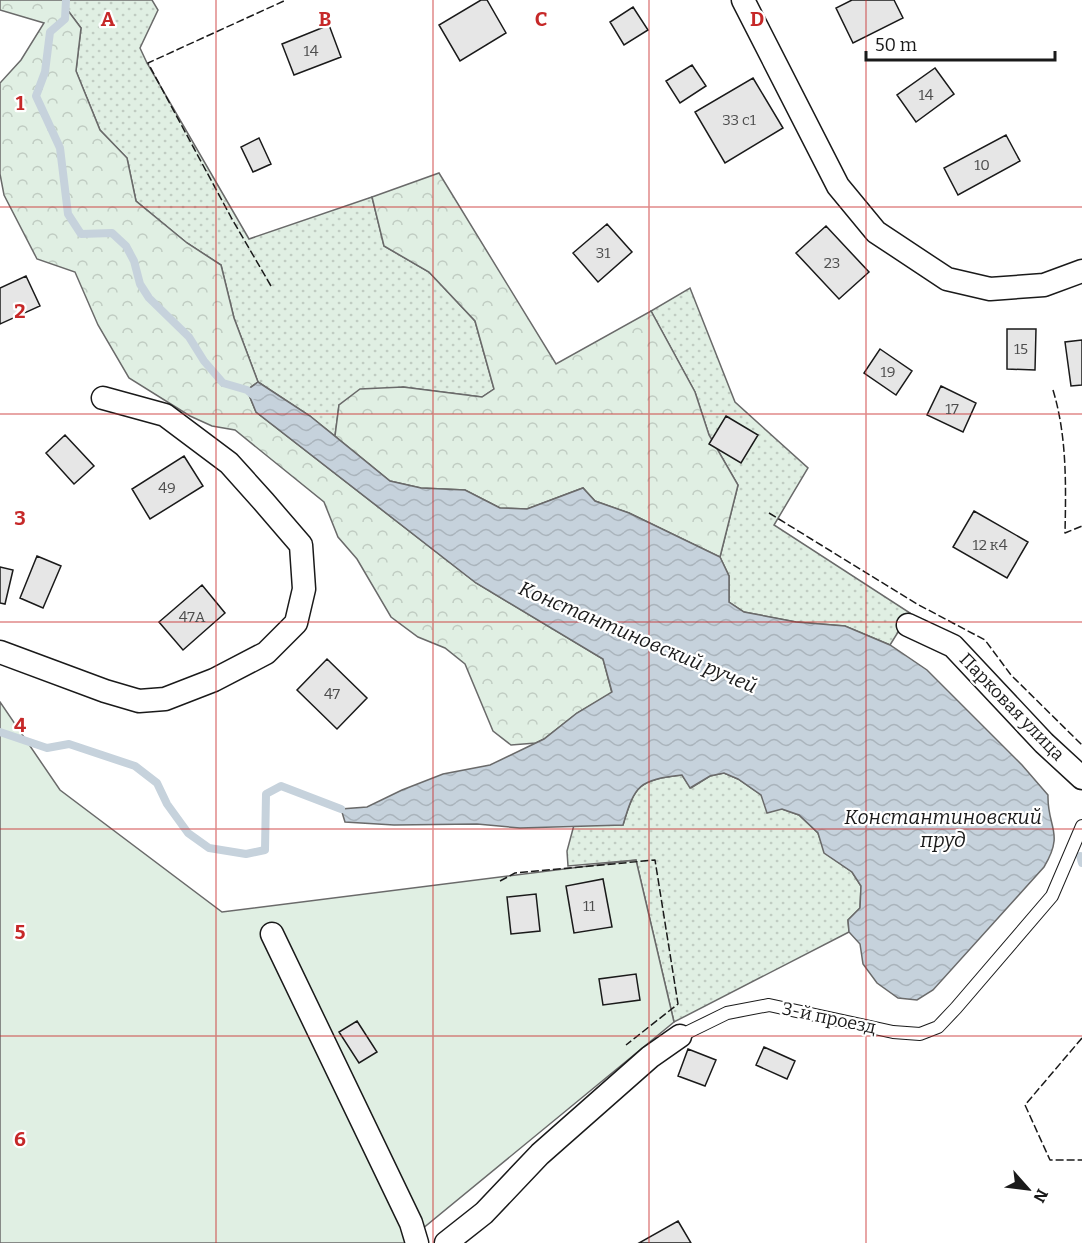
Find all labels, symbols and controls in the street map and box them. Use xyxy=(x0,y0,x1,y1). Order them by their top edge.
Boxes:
text: A xyxy=(101,7,116,31)
text: B xyxy=(319,7,332,31)
text: C xyxy=(535,7,547,31)
text: D xyxy=(750,7,764,31)
scale bar xyxy=(866,24,1055,62)
text: 50 m xyxy=(875,34,917,56)
house number: 14 xyxy=(304,42,319,60)
house number: 14 xyxy=(919,86,934,104)
text: 1 xyxy=(16,91,25,115)
house number: 33 с1 xyxy=(722,111,756,129)
house number: 10 xyxy=(974,156,990,174)
house number: 31 xyxy=(596,244,610,262)
house number: 23 xyxy=(824,254,840,272)
text: 2 xyxy=(14,299,26,323)
house number: 15 xyxy=(1014,340,1028,358)
house number: 19 xyxy=(881,363,895,381)
house number: 17 xyxy=(945,400,959,418)
house number: 49 xyxy=(158,479,176,497)
text: 3 xyxy=(14,506,26,530)
house number: 12 к4 xyxy=(973,536,1008,554)
water label: Константиновский ручей xyxy=(515,576,761,698)
house number: 47А xyxy=(179,608,206,626)
street label: Парковая улица xyxy=(955,649,1069,766)
house number: 47 xyxy=(324,685,341,703)
text: 4 xyxy=(14,713,26,737)
water label: Константиновский пруд xyxy=(844,805,1042,852)
house number: 11 xyxy=(583,897,595,915)
text: 5 xyxy=(15,920,26,944)
street label: 3-й проезд xyxy=(780,997,878,1039)
text: 6 xyxy=(14,1127,26,1151)
north arrow xyxy=(998,1159,1058,1219)
text: N xyxy=(1030,1186,1052,1206)

